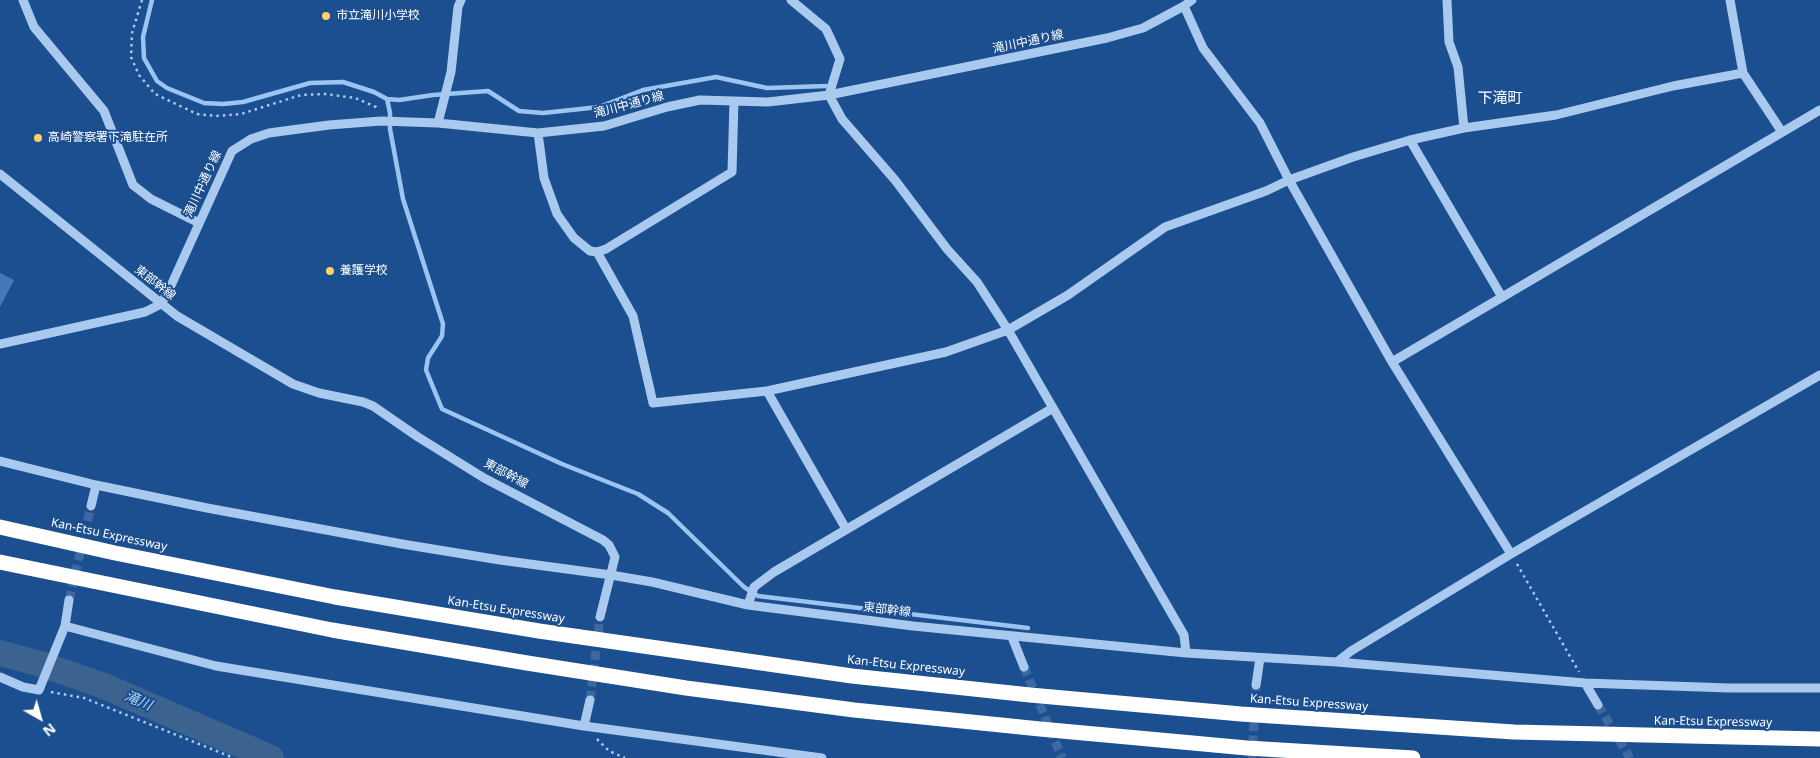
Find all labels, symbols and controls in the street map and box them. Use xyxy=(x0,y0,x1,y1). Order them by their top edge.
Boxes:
place label: 市立滝川小学校 xyxy=(336,9,420,23)
marker: 市立滝川小学校 xyxy=(320,10,332,22)
street label: 滝川中通り線 xyxy=(991,27,1065,57)
street label: 滝川中通り線 xyxy=(592,89,666,121)
district label: 下滝町 xyxy=(1478,90,1522,108)
place label: 高崎警察署下滝駐在所 xyxy=(48,131,168,145)
marker: 高崎警察署下滝駐在所 xyxy=(32,132,44,144)
street label: 滝川中通り線 xyxy=(181,148,225,220)
street label: 東部幹線 xyxy=(132,263,178,303)
place label: 養護学校 xyxy=(340,264,388,278)
marker: 養護学校 xyxy=(324,265,336,277)
street label: 東部幹線 xyxy=(481,456,531,492)
street label: Kan-Etsu Expressway xyxy=(50,516,168,554)
street label: Kan-Etsu Expressway xyxy=(446,594,566,626)
street label: 東部幹線 xyxy=(862,600,912,620)
street label: Kan-Etsu Expressway xyxy=(846,653,966,679)
water label: 滝川 xyxy=(122,688,154,714)
street label: Kan-Etsu Expressway xyxy=(1249,692,1369,714)
north arrow xyxy=(15,693,65,743)
street label: Kan-Etsu Expressway xyxy=(1654,714,1772,730)
text: N xyxy=(39,719,60,741)

